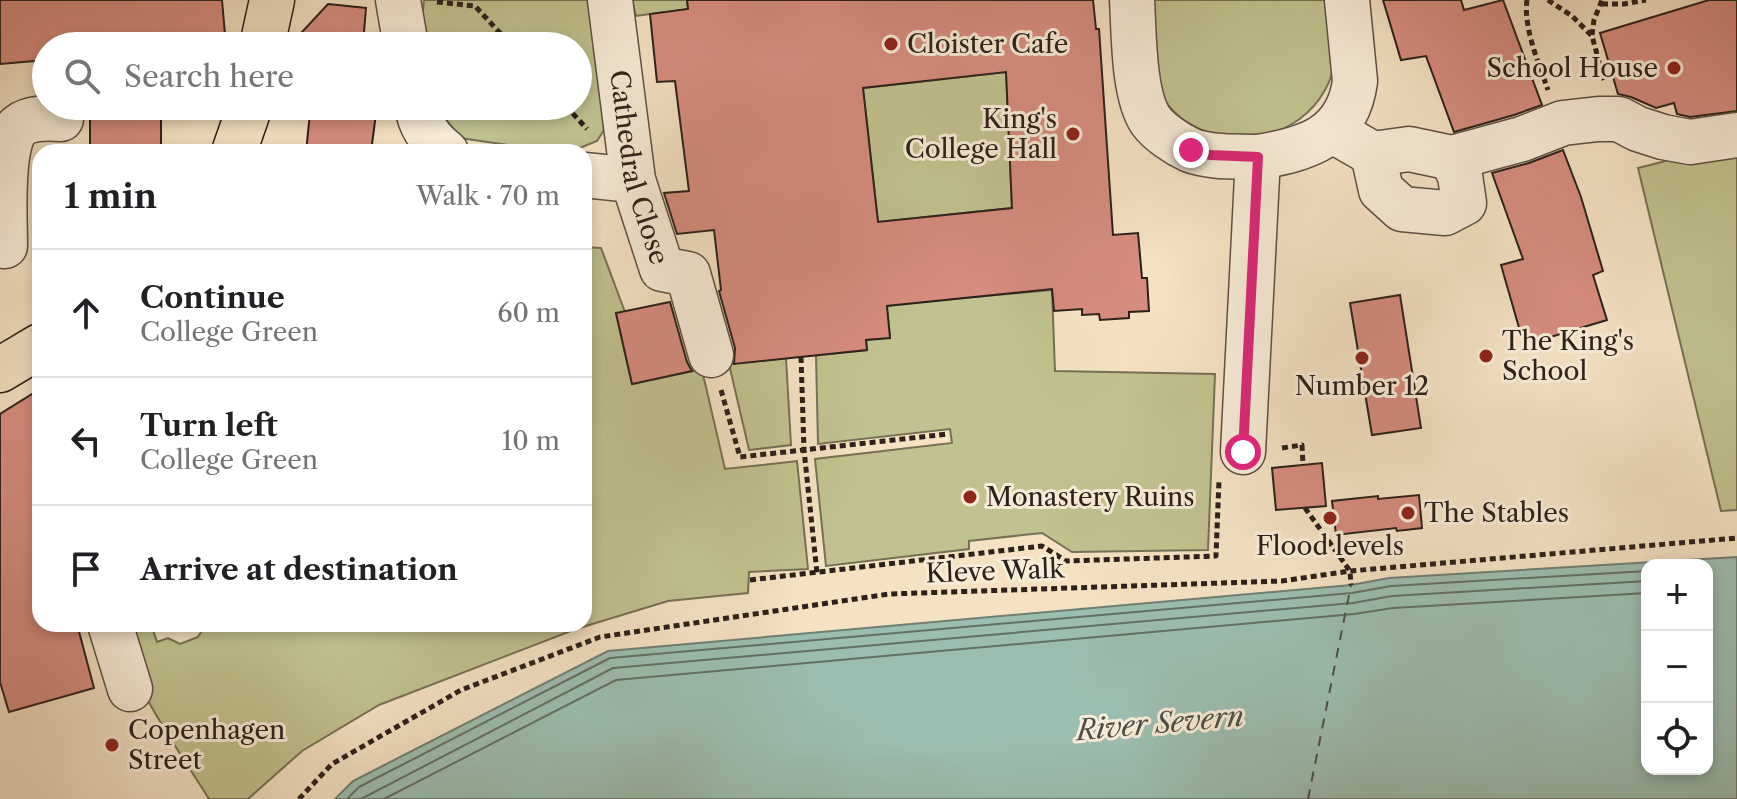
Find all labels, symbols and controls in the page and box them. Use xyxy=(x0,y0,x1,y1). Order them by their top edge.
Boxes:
place label: Cloister Cafe xyxy=(907,28,1068,60)
search box xyxy=(32,32,592,120)
marker: Cloister Cafe xyxy=(882,35,900,53)
place label: School House xyxy=(1486,52,1658,84)
icon: search xyxy=(60,54,104,98)
text: Search here xyxy=(124,58,294,95)
marker: School House xyxy=(1665,59,1683,77)
street label: Cathedral Close xyxy=(603,68,675,268)
place label: King's College Hall xyxy=(905,103,1057,165)
marker: King's College Hall xyxy=(1064,125,1082,143)
route end xyxy=(1173,132,1209,168)
text: 1 min xyxy=(64,175,157,217)
text: Walk · 70 m xyxy=(416,180,560,212)
text: Continue xyxy=(140,279,285,316)
icon: ahead xyxy=(64,291,108,335)
text: 60 m xyxy=(497,297,560,329)
text: College Green xyxy=(140,316,318,348)
place label: The King's School xyxy=(1502,325,1634,387)
marker: The King's School xyxy=(1477,347,1495,365)
marker: Number 12 xyxy=(1353,349,1371,367)
place label: Number 12 xyxy=(1295,370,1429,402)
text: Turn left xyxy=(140,407,277,444)
icon: left xyxy=(64,419,108,463)
text: 10 m xyxy=(501,425,560,457)
route start xyxy=(1225,434,1261,470)
text: College Green xyxy=(140,444,318,476)
place label: Monastery Ruins xyxy=(986,481,1195,513)
marker: Monastery Ruins xyxy=(961,488,979,506)
place label: The Stables xyxy=(1424,497,1569,529)
marker: The Stables xyxy=(1399,504,1417,522)
marker: Flood levels xyxy=(1321,509,1339,527)
place label: Flood levels xyxy=(1256,530,1404,562)
icon: arrive xyxy=(64,547,108,591)
text: Arrive at destination xyxy=(140,551,458,588)
street label: Kleve Walk xyxy=(925,553,1066,589)
map controls xyxy=(1641,559,1713,775)
button: + xyxy=(1641,559,1713,631)
button: − xyxy=(1641,631,1713,703)
water label: River Severn xyxy=(1073,699,1245,747)
button: locate xyxy=(1641,703,1713,775)
place label: Copenhagen Street xyxy=(128,714,285,776)
marker: Copenhagen Street xyxy=(103,736,121,754)

